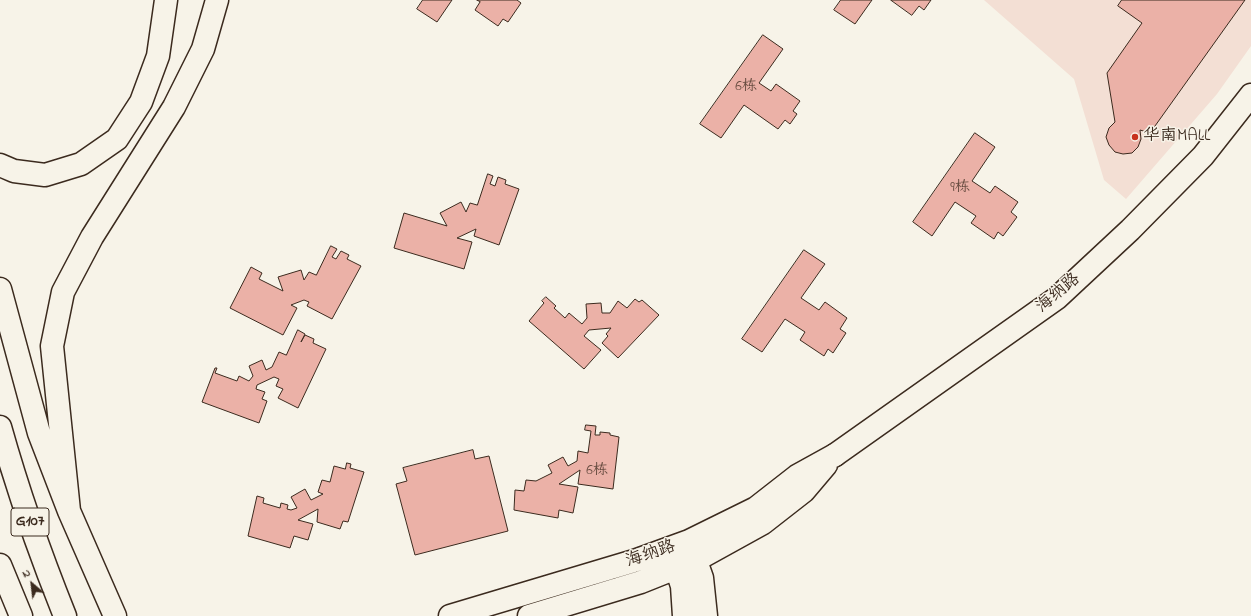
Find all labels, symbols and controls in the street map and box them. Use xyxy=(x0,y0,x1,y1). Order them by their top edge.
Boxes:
house number: 6栋 xyxy=(735,79,757,97)
place label: 华南MALL xyxy=(1143,127,1210,147)
marker: 华南MALL xyxy=(1130,132,1140,142)
house number: 9栋 xyxy=(950,180,970,198)
street label: 海纳路 xyxy=(1033,270,1085,318)
house number: 6栋 xyxy=(586,463,608,481)
road number: G107 xyxy=(11,508,49,536)
street label: 海纳路 xyxy=(624,537,678,573)
north arrow xyxy=(12,564,52,604)
text: N xyxy=(19,565,33,582)

